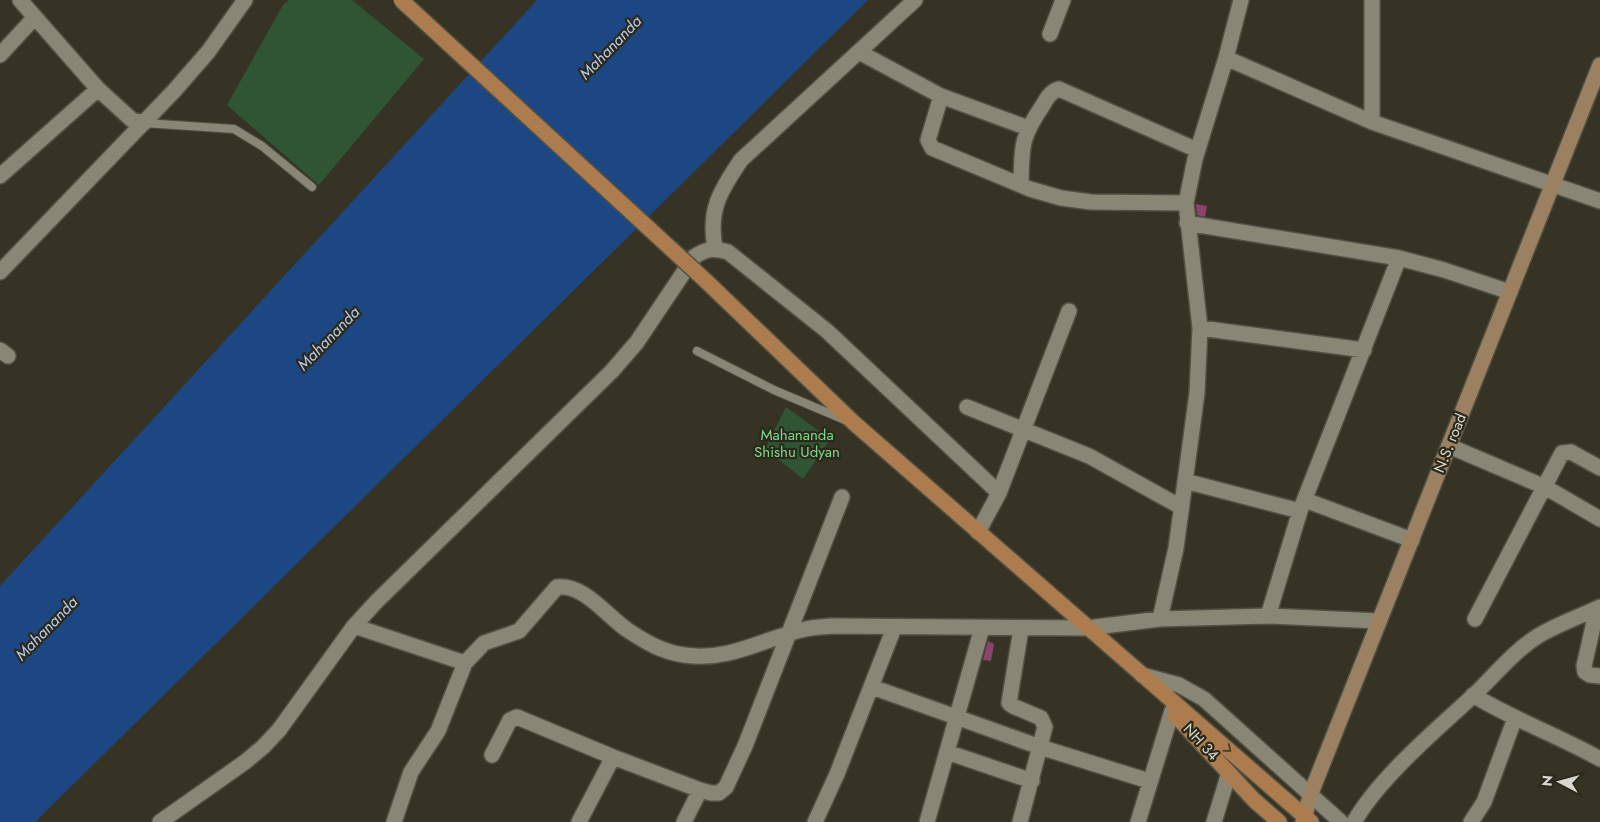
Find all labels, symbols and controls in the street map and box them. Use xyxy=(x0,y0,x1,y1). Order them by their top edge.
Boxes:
water label: Mahananda xyxy=(574,10,647,85)
water label: Mahananda xyxy=(292,301,365,376)
street label: N.S. road xyxy=(1428,410,1472,476)
park label: Mahananda Shishu Udyan xyxy=(754,424,840,463)
water label: Mahananda xyxy=(10,591,83,666)
street label: NH 34 xyxy=(1178,718,1224,766)
one-way arrow xyxy=(1222,743,1231,752)
north arrow xyxy=(1535,757,1585,807)
text: N xyxy=(1537,774,1558,787)

